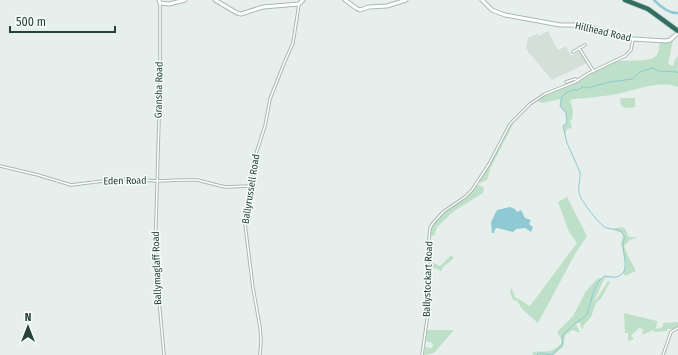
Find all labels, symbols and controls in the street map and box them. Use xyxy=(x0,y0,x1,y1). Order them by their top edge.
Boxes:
scale bar xyxy=(10,8,115,34)
text: 500 m xyxy=(16,15,46,29)
street label: Hillhead Road xyxy=(574,20,632,44)
street label: Gransha Road xyxy=(153,62,165,118)
street label: Ballyrussell Road xyxy=(240,153,262,225)
street label: Eden Road xyxy=(103,175,147,187)
street label: Ballymaglaff Road xyxy=(150,231,164,305)
street label: Ballystockart Road xyxy=(421,241,435,317)
north arrow xyxy=(8,307,48,347)
text: N xyxy=(25,311,31,324)

